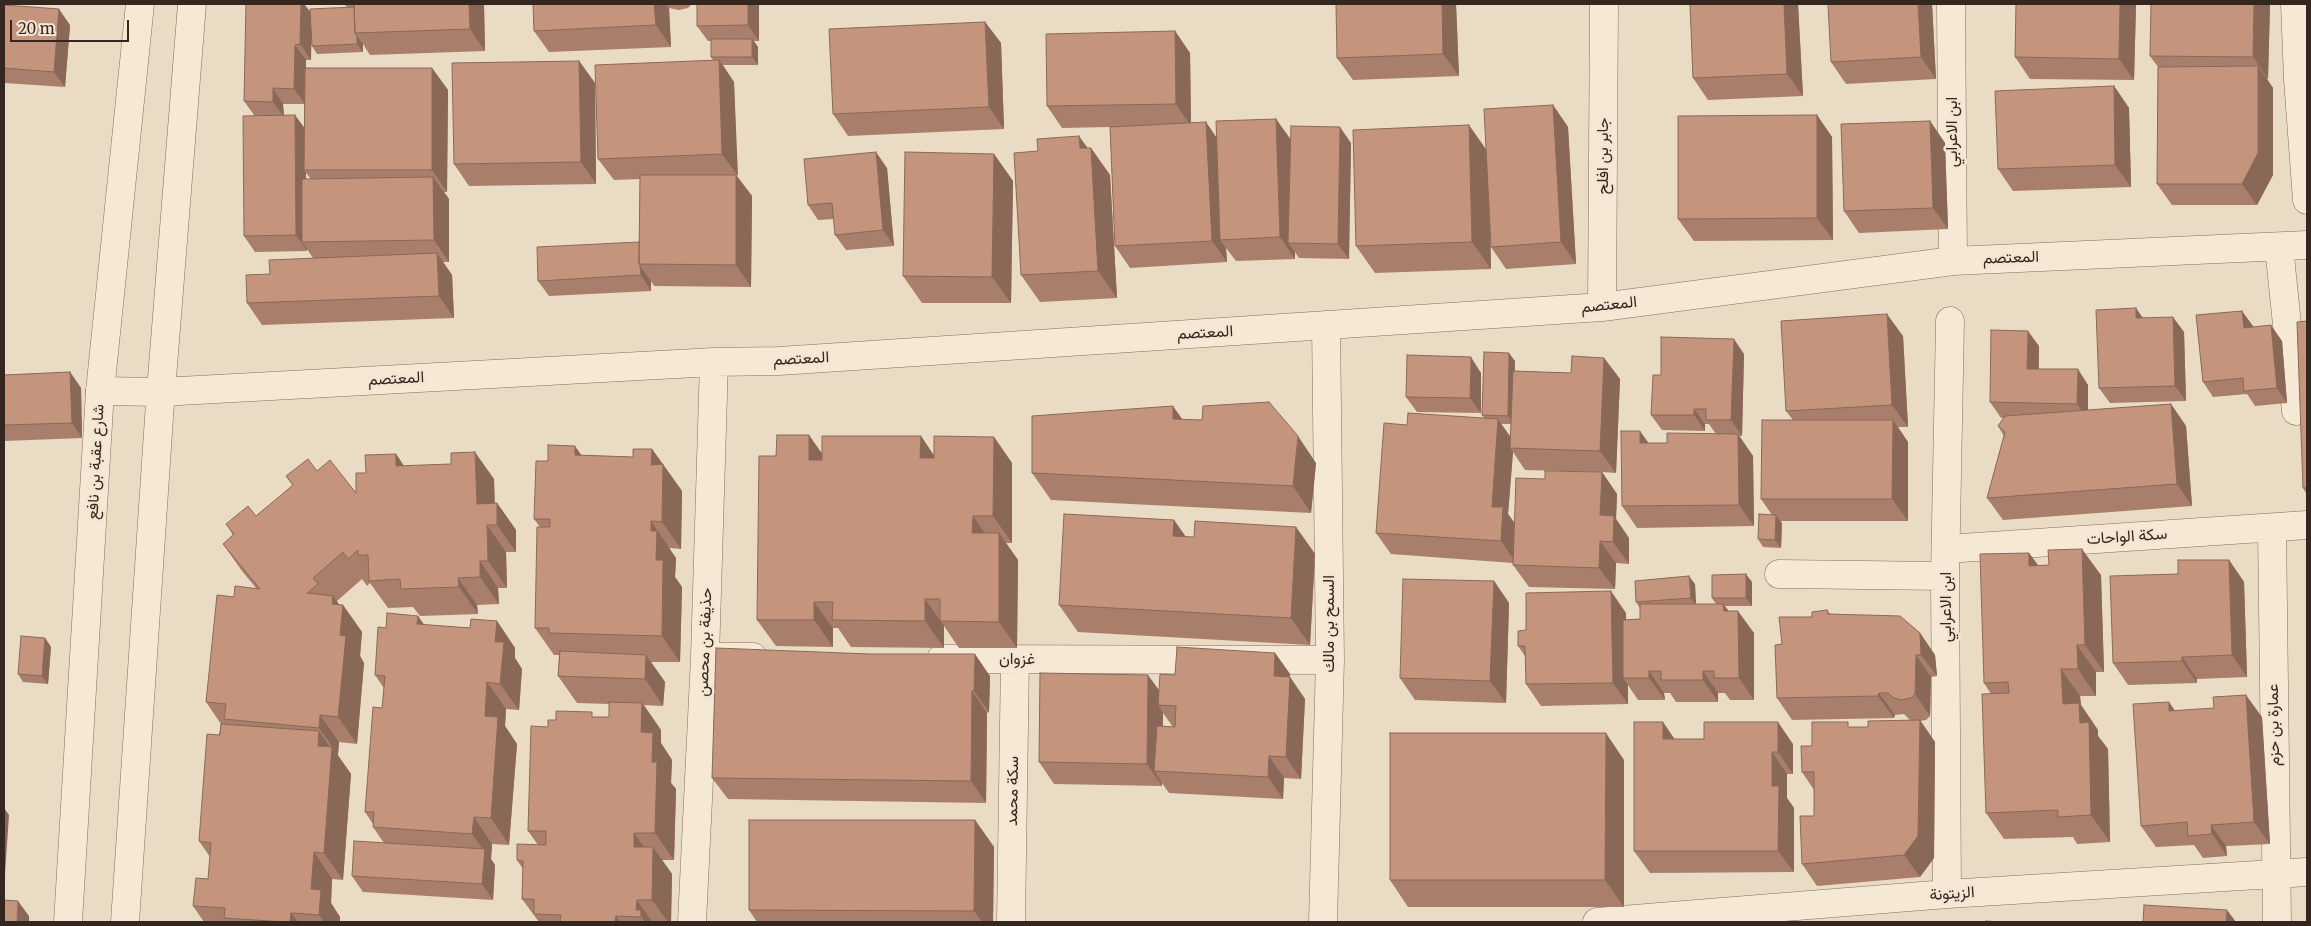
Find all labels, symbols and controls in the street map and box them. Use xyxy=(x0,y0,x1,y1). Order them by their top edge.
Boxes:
scale bar xyxy=(12,10,131,42)
text: 20 m xyxy=(18,19,55,38)
street label: ابن الاعرابي xyxy=(1942,97,1962,167)
street label: جابر بن افلح xyxy=(1593,118,1613,194)
street label: المعتصم xyxy=(1983,247,2039,269)
street label: المعتصم xyxy=(1580,293,1638,317)
street label: المعتصم xyxy=(1176,322,1234,344)
street label: المعتصم xyxy=(772,348,830,370)
street label: المعتصم xyxy=(367,368,425,390)
street label: شارع عقبة بن نافع xyxy=(83,404,109,520)
street label: سكة الواحات xyxy=(2086,525,2168,549)
street label: ابن الاعرابي xyxy=(1936,572,1956,642)
street label: السمح بن مالك xyxy=(1319,575,1339,673)
street label: حذيفة بن محصن xyxy=(694,587,716,697)
street label: غزوان xyxy=(999,649,1035,669)
street label: عمارة بن حزم xyxy=(2264,684,2284,766)
street label: سكة محمد xyxy=(1003,756,1023,826)
street label: الزيتونة xyxy=(1929,883,1975,905)

